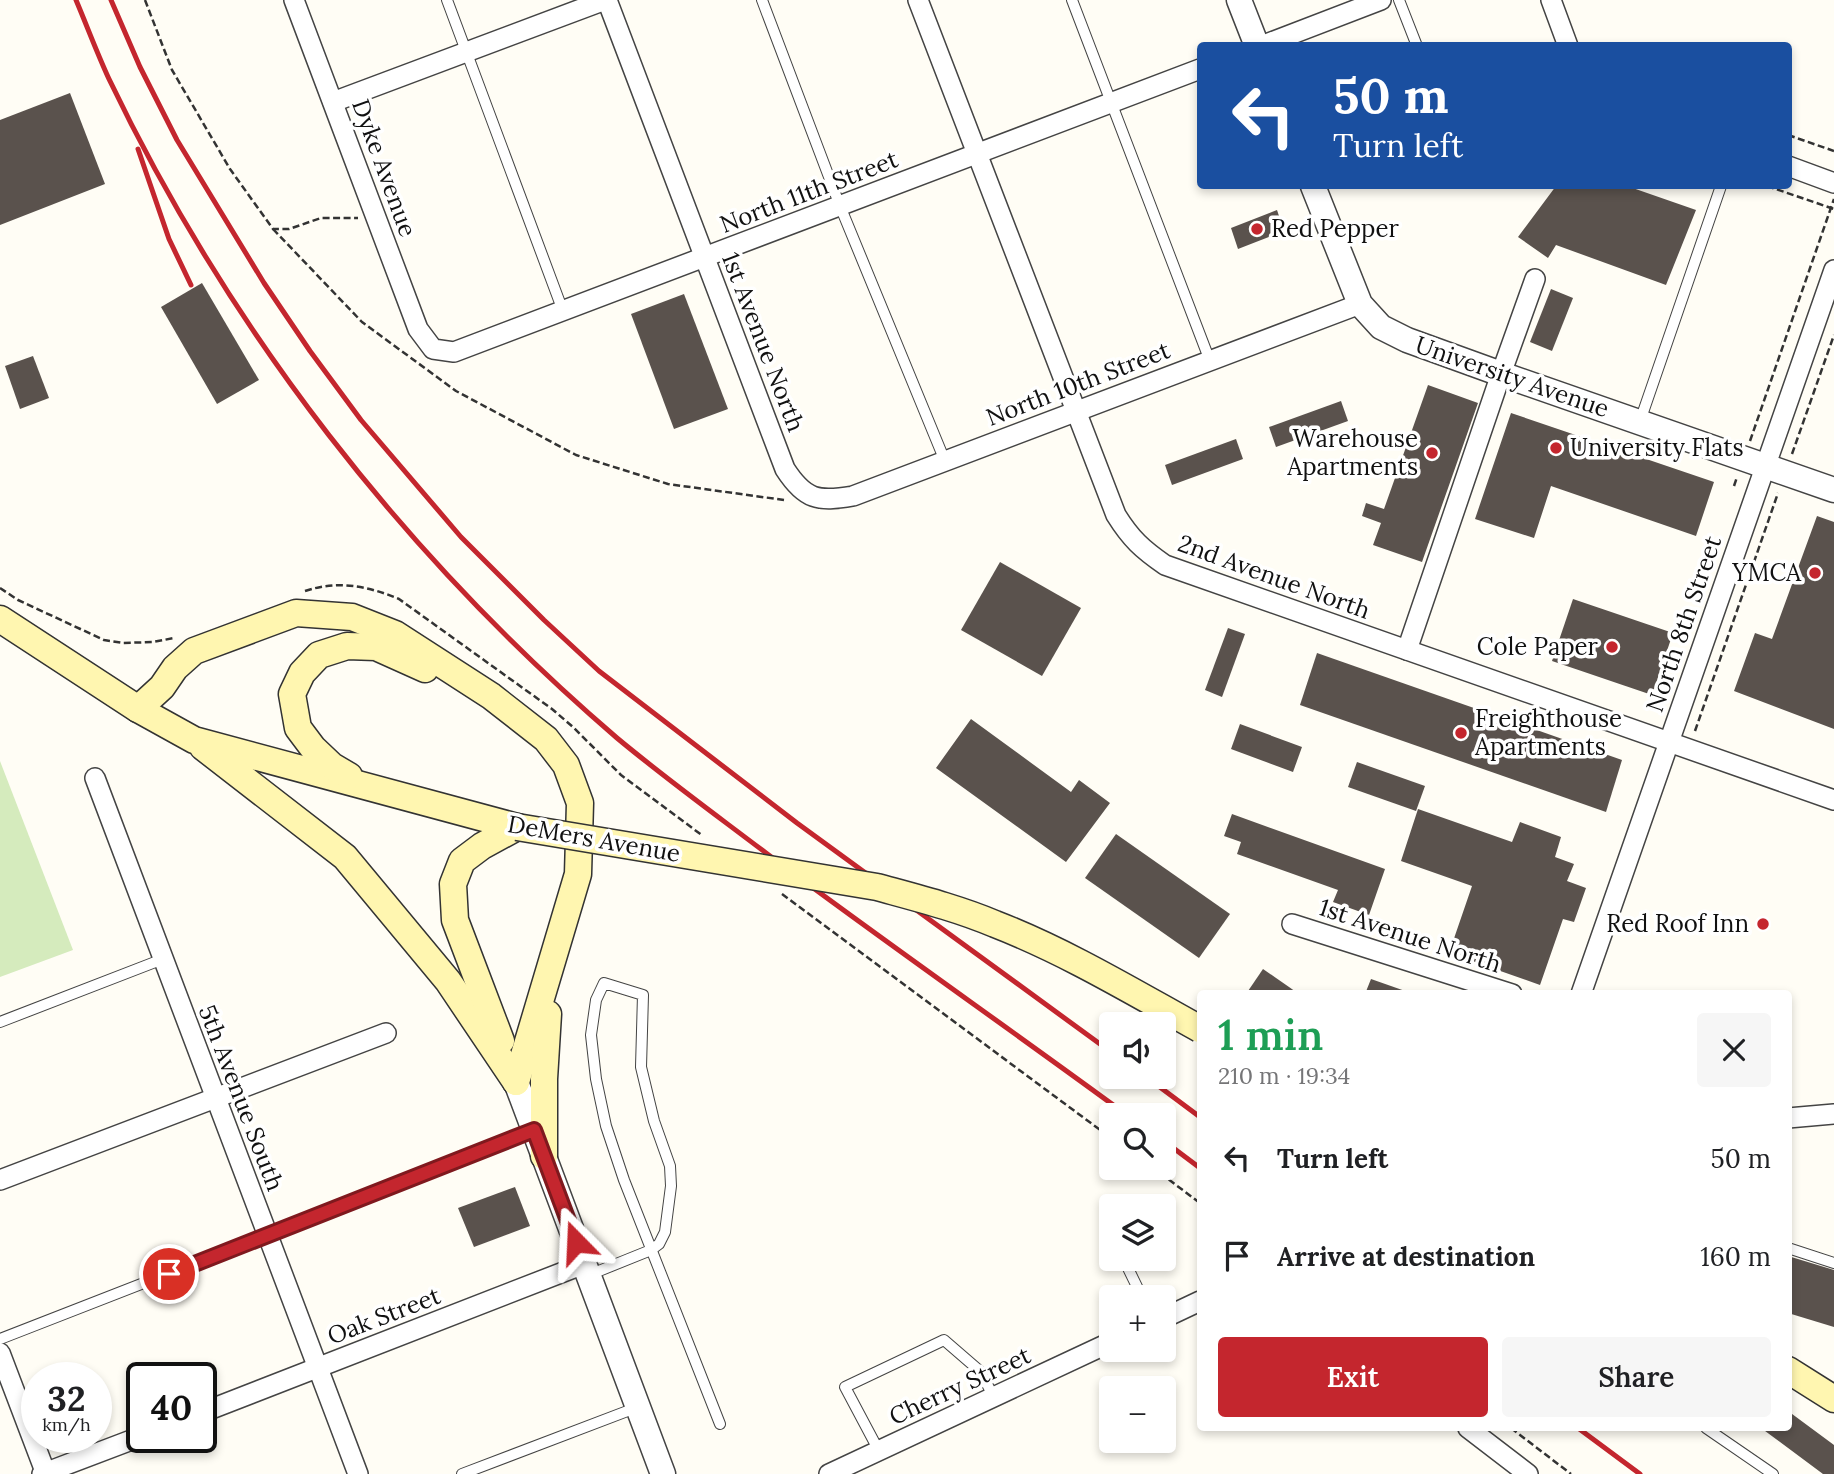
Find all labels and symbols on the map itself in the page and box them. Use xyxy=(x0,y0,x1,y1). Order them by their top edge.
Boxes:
street label: Dyke Avenue xyxy=(345,95,424,241)
street label: North 11th Street xyxy=(715,143,903,240)
place label: Red Pepper xyxy=(1271,213,1399,244)
marker: Red Pepper xyxy=(1249,221,1265,237)
street label: 1st Avenue North xyxy=(715,248,812,436)
street label: University Avenue xyxy=(1411,329,1613,424)
street label: North 10th Street xyxy=(982,334,1175,433)
place label: Warehouse Apartments xyxy=(1286,423,1418,482)
place label: University Flats xyxy=(1570,432,1744,463)
marker: University Flats xyxy=(1548,440,1564,456)
marker: Warehouse Apartments xyxy=(1424,445,1440,461)
street label: 2nd Avenue North xyxy=(1174,527,1374,626)
street label: North 8th Street xyxy=(1639,531,1728,716)
place label: YMCA xyxy=(1731,557,1802,588)
marker: YMCA xyxy=(1807,565,1823,581)
place label: Cole Paper xyxy=(1477,631,1599,662)
marker: Cole Paper xyxy=(1604,639,1620,655)
place label: Freighthouse Apartments xyxy=(1474,703,1622,762)
marker: Freighthouse Apartments xyxy=(1453,725,1469,741)
street label: DeMers Avenue xyxy=(505,808,683,869)
street label: 1st Avenue North xyxy=(1315,891,1505,980)
place label: Red Roof Inn xyxy=(1606,908,1749,939)
marker: Red Roof Inn xyxy=(1755,916,1771,932)
street label: 5th Avenue South xyxy=(192,1001,291,1195)
position arrow xyxy=(539,1205,613,1279)
pin xyxy=(139,1244,199,1304)
street label: Oak Street xyxy=(323,1280,445,1351)
street label: Cherry Street xyxy=(884,1339,1036,1432)
speed limit sign: 40 xyxy=(126,1362,217,1453)

